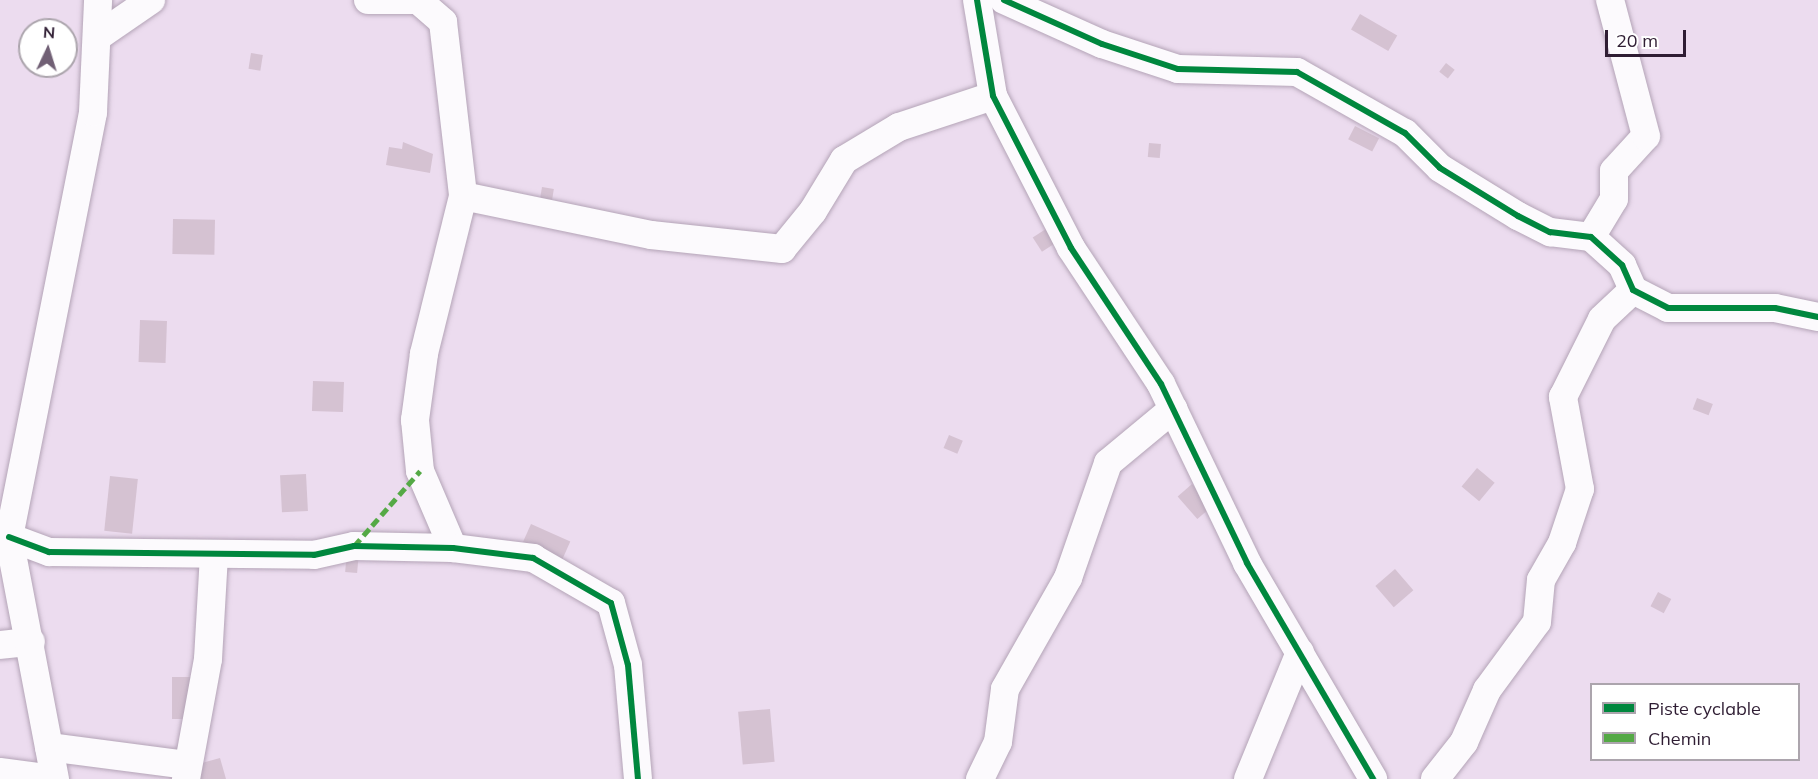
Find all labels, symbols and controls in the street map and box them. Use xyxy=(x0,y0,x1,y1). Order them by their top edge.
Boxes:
north arrow xyxy=(18,18,78,78)
scale bar xyxy=(1608,18,1689,56)
text: N xyxy=(42,22,56,42)
text: 20 m xyxy=(1616,29,1658,52)
legend xyxy=(1590,683,1800,761)
text: Piste cyclable xyxy=(1648,697,1761,720)
text: Chemin xyxy=(1648,727,1711,750)

